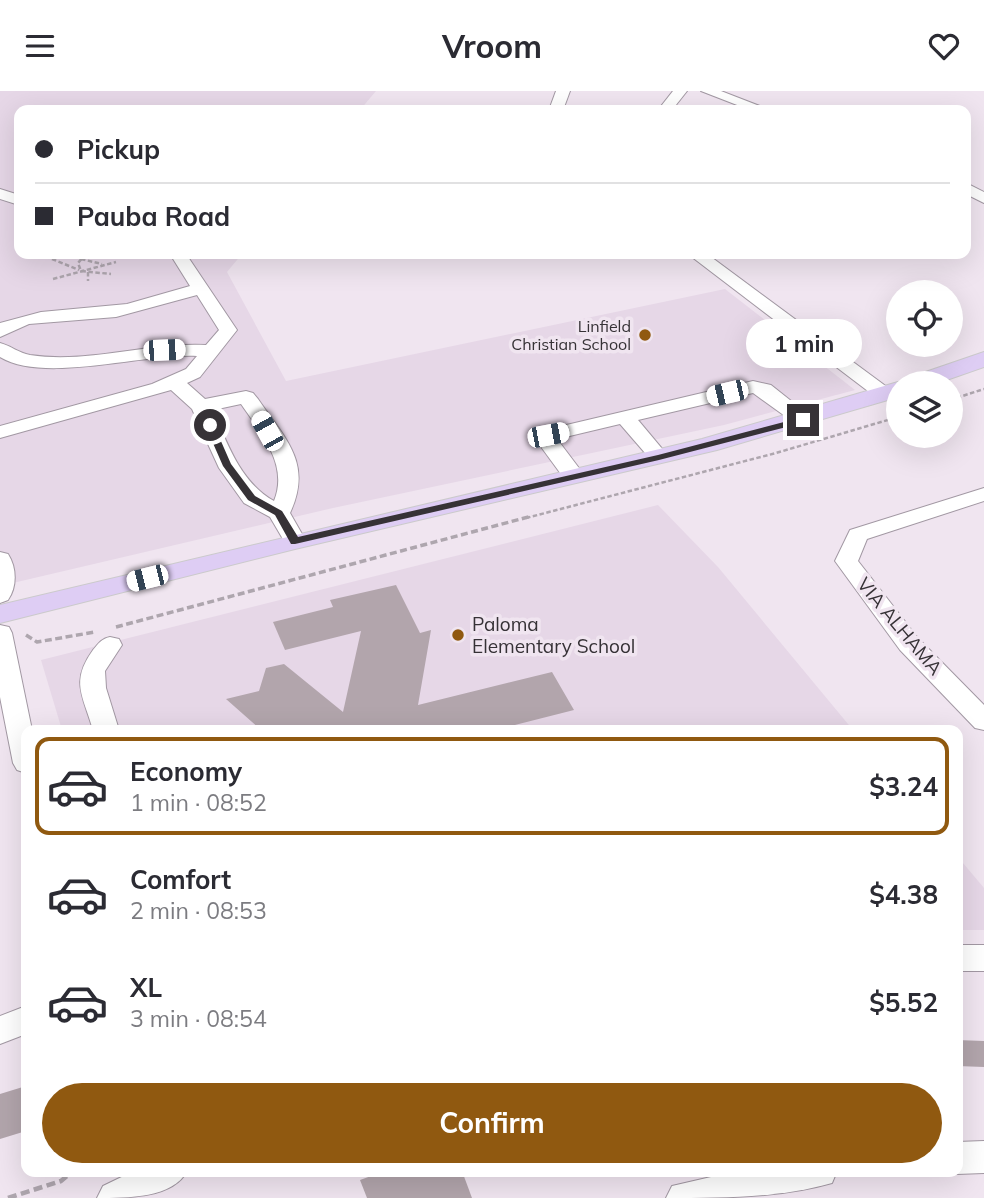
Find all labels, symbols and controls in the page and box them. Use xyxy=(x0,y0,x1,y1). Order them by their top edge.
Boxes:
text: Vroom xyxy=(442,26,542,66)
icon: menu xyxy=(21,27,59,65)
icon: heart xyxy=(925,27,963,65)
text: Pickup xyxy=(77,133,160,166)
text: Pauba Road xyxy=(77,200,230,233)
map controls xyxy=(886,280,963,448)
button: locate xyxy=(886,280,963,357)
place label: Linfield Christian School xyxy=(511,316,631,354)
callout: 1 min xyxy=(745,319,861,367)
marker: Linfield Christian School xyxy=(637,327,653,343)
text: 1 min xyxy=(774,329,834,358)
car xyxy=(143,339,186,361)
button: layers xyxy=(886,371,963,448)
car xyxy=(705,378,750,408)
route end xyxy=(787,404,819,436)
car xyxy=(248,408,287,454)
route start xyxy=(194,409,226,441)
car xyxy=(526,421,571,449)
car xyxy=(125,563,170,593)
street label: VIA ALHAMA xyxy=(852,572,948,680)
place label: Paloma Elementary School xyxy=(472,612,635,658)
marker: Paloma Elementary School xyxy=(450,627,466,643)
icon: car xyxy=(46,755,109,818)
text: Economy xyxy=(130,755,242,788)
text: $3.24 xyxy=(869,770,938,803)
text: 1 min · 08:52 xyxy=(130,788,267,817)
icon: car xyxy=(46,863,109,926)
text: Comfort xyxy=(130,863,231,896)
text: $4.38 xyxy=(869,878,938,911)
text: 2 min · 08:53 xyxy=(130,896,267,925)
icon: car xyxy=(46,971,109,1034)
text: XL xyxy=(130,971,162,1004)
text: $5.52 xyxy=(869,986,938,1019)
text: 3 min · 08:54 xyxy=(130,1004,267,1033)
button: Confirm xyxy=(42,1083,942,1163)

